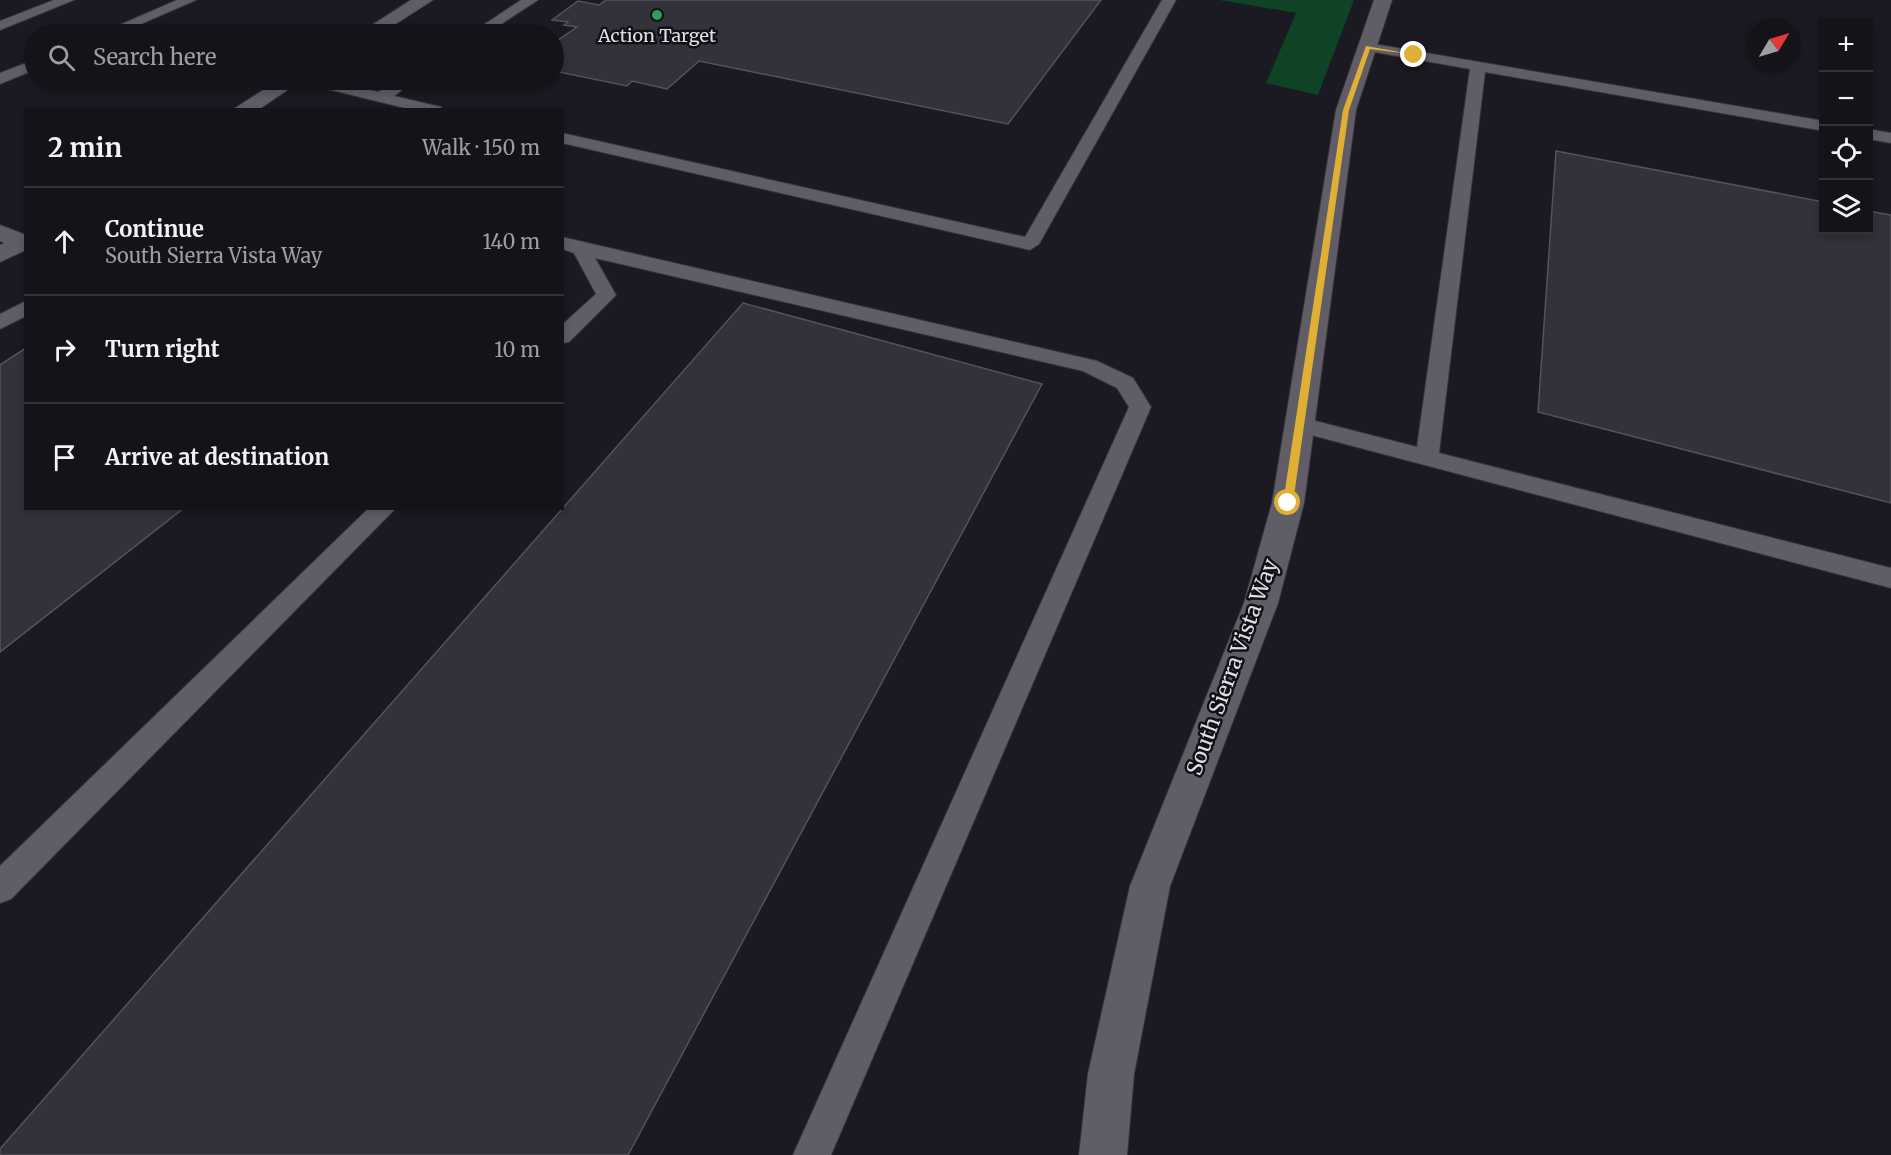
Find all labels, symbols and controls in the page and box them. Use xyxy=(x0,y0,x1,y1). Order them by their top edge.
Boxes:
marker: Action Target xyxy=(650,8,664,22)
north arrow xyxy=(1747,18,1801,72)
map controls xyxy=(1819,18,1873,234)
button: + xyxy=(1819,18,1873,72)
search box xyxy=(24,24,564,90)
place label: Action Target xyxy=(597,24,716,47)
icon: search xyxy=(45,41,78,74)
route end xyxy=(1400,41,1426,67)
text: Search here xyxy=(93,43,216,71)
button: − xyxy=(1819,72,1873,126)
button: locate xyxy=(1819,126,1873,180)
text: 2 min xyxy=(48,131,122,164)
text: Walk · 150 m xyxy=(422,135,540,160)
button: layers xyxy=(1819,180,1873,234)
text: Continue xyxy=(105,215,204,243)
icon: ahead xyxy=(48,225,81,258)
text: 140 m xyxy=(483,229,540,254)
text: South Sierra Vista Way xyxy=(105,243,323,268)
icon: right xyxy=(48,333,81,366)
text: Turn right xyxy=(105,335,219,363)
text: 10 m xyxy=(494,337,540,362)
icon: arrive xyxy=(48,441,81,474)
text: Arrive at destination xyxy=(105,443,329,471)
route start xyxy=(1274,489,1300,515)
street label: South Sierra Vista Way xyxy=(1180,554,1284,779)

